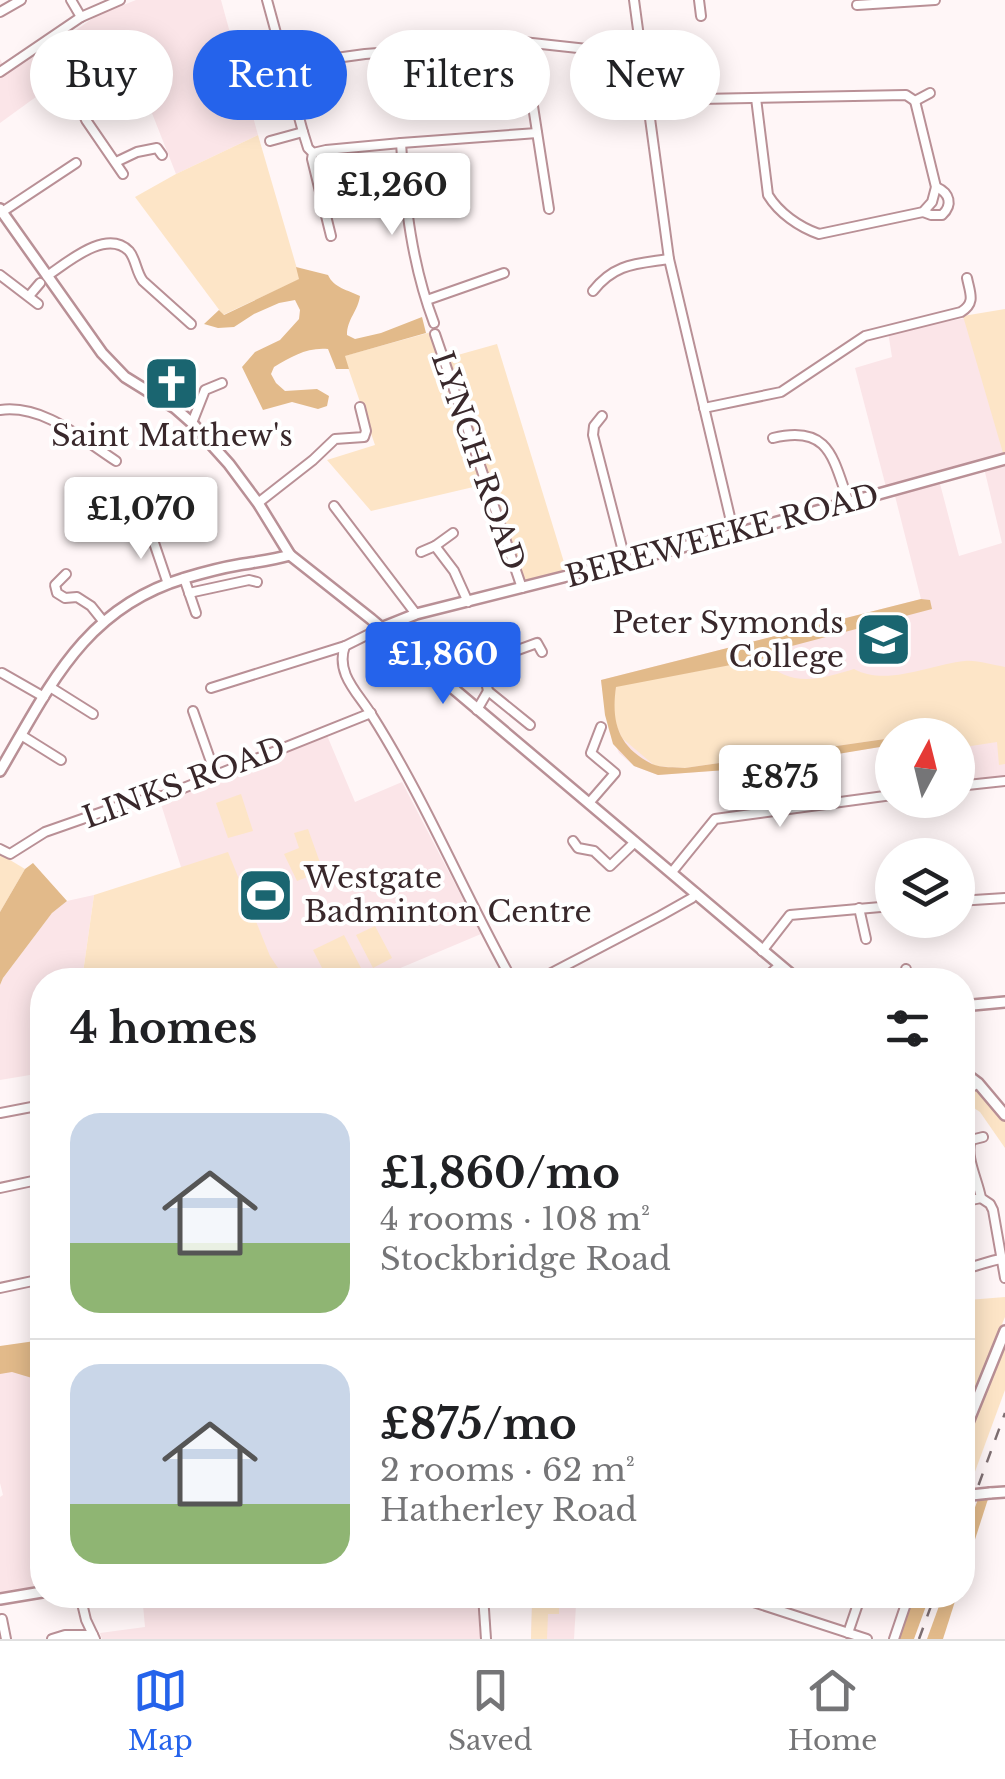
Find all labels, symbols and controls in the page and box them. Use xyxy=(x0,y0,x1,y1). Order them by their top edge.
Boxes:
chip: Buy xyxy=(30,30,173,120)
chip: Rent xyxy=(193,30,347,120)
chip: Filters xyxy=(367,30,550,120)
chip: New xyxy=(570,30,720,120)
pin: £1,260 xyxy=(311,153,473,238)
text: £1,260 xyxy=(336,165,448,205)
street label: LYNCH ROAD xyxy=(424,347,533,575)
church icon: Saint Matthew's xyxy=(142,354,202,414)
place label: Saint Matthew's xyxy=(51,417,293,454)
street label: BEREWEEKE ROAD xyxy=(561,476,883,595)
pin: £1,070 xyxy=(60,477,222,562)
text: £1,070 xyxy=(86,489,196,529)
place label: Peter Symonds College xyxy=(612,604,844,675)
school or university icon: Peter Symonds College xyxy=(853,610,913,670)
pin: £1,860 xyxy=(362,622,524,707)
text: £1,860 xyxy=(387,634,499,674)
north arrow xyxy=(875,718,975,818)
map controls xyxy=(875,718,975,938)
street label: LINKS ROAD xyxy=(77,729,290,836)
pin: £875 xyxy=(721,745,839,830)
text: £875 xyxy=(741,757,819,797)
button: layers xyxy=(875,838,975,938)
place label: Westgate Badminton Centre xyxy=(303,859,592,930)
sports icon: Westgate Badminton Centre xyxy=(235,865,295,925)
icon: filters xyxy=(880,1001,935,1056)
text: 4 homes xyxy=(70,1002,257,1054)
text: £1,860/mo xyxy=(380,1147,620,1199)
icon: home xyxy=(150,1153,270,1273)
text: 4 rooms · 108 m² xyxy=(380,1199,650,1239)
text: Stockbridge Road xyxy=(380,1239,671,1279)
text: £875/mo xyxy=(380,1398,577,1450)
icon: home xyxy=(150,1404,270,1524)
text: 2 rooms · 62 m² xyxy=(380,1450,635,1490)
text: Hatherley Road xyxy=(380,1490,637,1530)
tab: Map xyxy=(128,1663,193,1758)
tab: Saved xyxy=(448,1663,532,1758)
tab: Home xyxy=(788,1663,877,1758)

